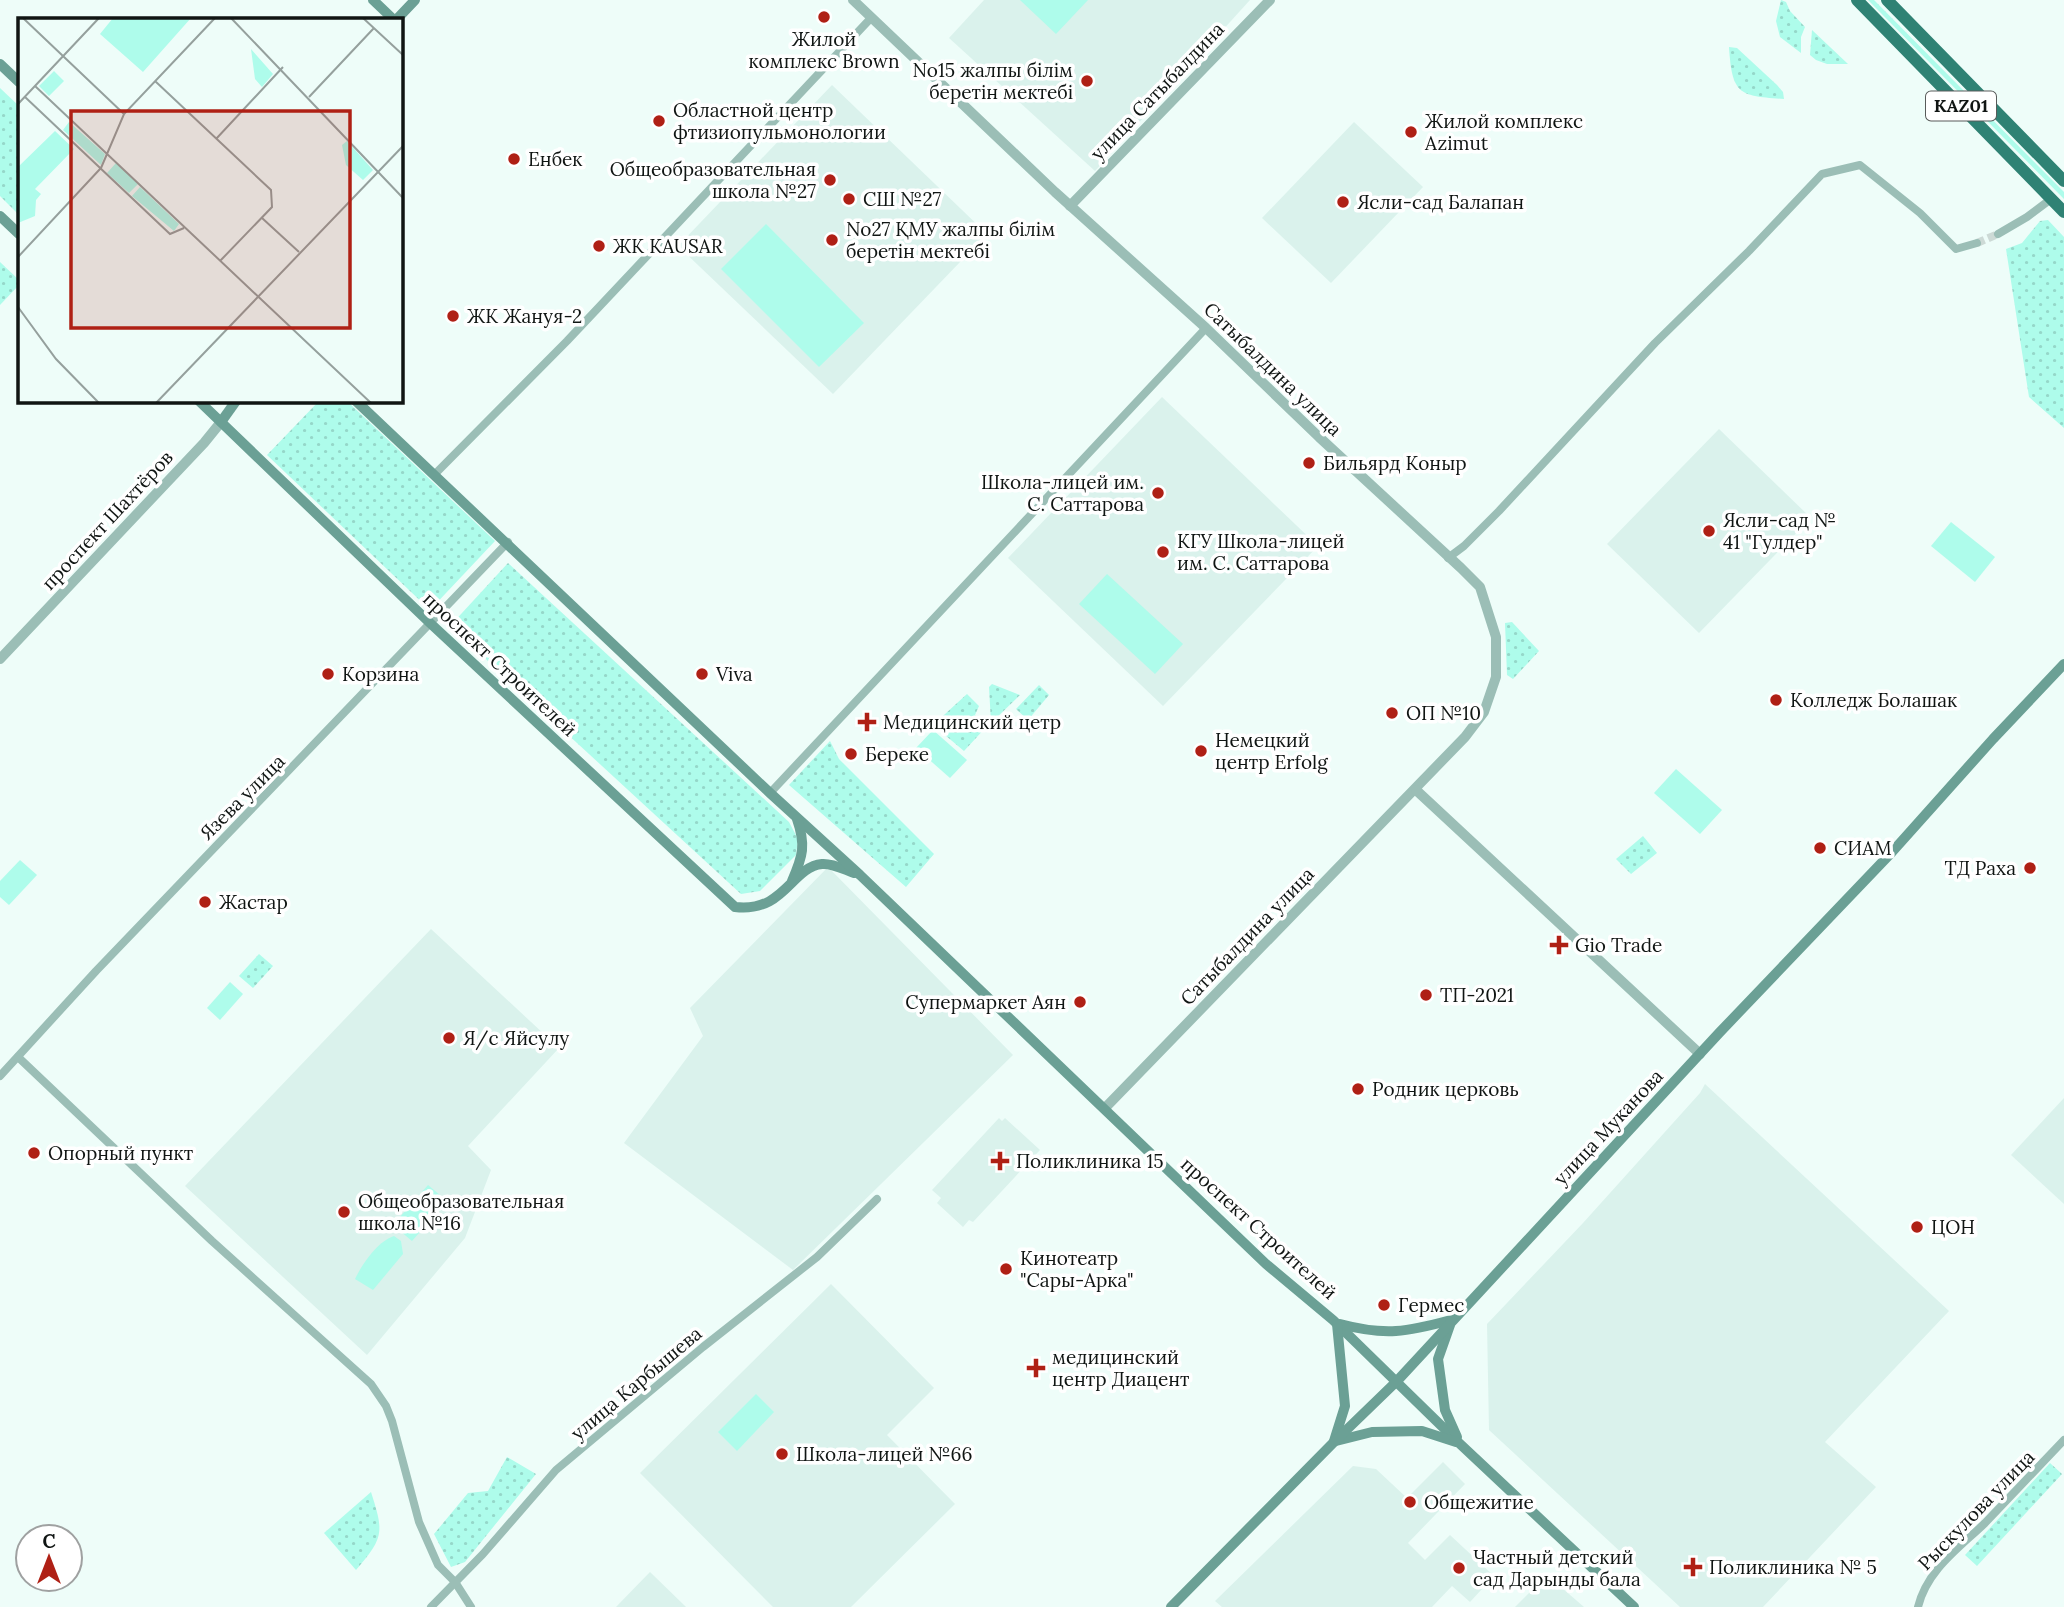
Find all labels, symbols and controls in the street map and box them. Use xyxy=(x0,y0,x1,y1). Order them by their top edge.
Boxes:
marker: Жилой комплекс Brown xyxy=(816,9,832,25)
street label: улица Сатыбалдина xyxy=(1085,17,1229,165)
inset map xyxy=(18,18,402,402)
place label: Жилой комплекс Brown xyxy=(748,27,900,73)
place label: No15 жалпы білім беретін мектебі xyxy=(912,58,1073,104)
marker: No15 жалпы білім беретін мектебі xyxy=(1079,73,1095,89)
road number: KАZ01 xyxy=(1926,92,1996,120)
place label: Областной центр фтизиопульмонологии xyxy=(673,98,886,144)
place label: Жилой комплекс Azimut xyxy=(1424,109,1583,155)
marker: Областной центр фтизиопульмонологии xyxy=(651,113,667,129)
marker: Жилой комплекс Azimut xyxy=(1403,124,1419,140)
place label: Енбек xyxy=(528,147,583,171)
marker: Енбек xyxy=(506,151,522,167)
place label: Общеобразовательная школа №27 xyxy=(610,157,816,203)
marker: Общеобразовательная школа №27 xyxy=(822,172,838,188)
place label: СШ №27 xyxy=(863,187,942,211)
place label: Ясли-сад Балапан xyxy=(1357,190,1524,214)
marker: СШ №27 xyxy=(841,191,857,207)
marker: Ясли-сад Балапан xyxy=(1335,194,1351,210)
place label: No27 ҚМУ жалпы білім беретін мектебі xyxy=(846,217,1055,263)
marker: No27 ҚМУ жалпы білім беретін мектебі xyxy=(824,232,840,248)
place label: ЖК KAUSAR xyxy=(613,234,723,258)
marker: ЖК KAUSAR xyxy=(591,238,607,254)
street label: Сатыбалдина улица xyxy=(1199,297,1347,441)
place label: ЖК Жануя-2 xyxy=(467,304,582,328)
marker: ЖК Жануя-2 xyxy=(445,308,461,324)
street label: проспект Шахтёров xyxy=(36,445,178,595)
place label: Бильярд Коныр xyxy=(1323,451,1467,475)
marker: Бильярд Коныр xyxy=(1301,455,1317,471)
place label: Школа-лицей им. С. Саттарова xyxy=(981,470,1144,516)
marker: Школа-лицей им. С. Саттарова xyxy=(1150,485,1166,501)
place label: Ясли-сад № 41 "Гулдер" xyxy=(1723,508,1836,554)
marker: Ясли-сад № 41 "Гулдер" xyxy=(1701,523,1717,539)
place label: КГУ Школа-лицей им. С. Саттарова xyxy=(1177,529,1345,575)
marker: КГУ Школа-лицей им. С. Саттарова xyxy=(1155,544,1171,560)
street label: проспект Строителей xyxy=(418,587,582,741)
place label: Корзина xyxy=(342,662,420,686)
place label: Viva xyxy=(715,662,753,686)
marker: Корзина xyxy=(320,666,336,682)
marker: Viva xyxy=(694,666,710,682)
place label: Колледж Болашак xyxy=(1790,688,1958,712)
marker: Колледж Болашак xyxy=(1768,692,1784,708)
place label: ОП №10 xyxy=(1406,701,1481,725)
marker: ОП №10 xyxy=(1384,705,1400,721)
place label: Медицинский цетр xyxy=(883,710,1061,734)
marker: Медицинский цетр xyxy=(857,712,877,732)
place label: Немецкий центр Erfolg xyxy=(1215,728,1328,774)
place label: Береке xyxy=(865,742,929,766)
marker: Немецкий центр Erfolg xyxy=(1193,743,1209,759)
marker: Береке xyxy=(843,746,859,762)
street label: Язева улица xyxy=(194,749,290,845)
place label: СИАМ xyxy=(1834,836,1892,860)
marker: СИАМ xyxy=(1812,840,1828,856)
place label: ТД Раха xyxy=(1945,856,2016,880)
marker: ТД Раха xyxy=(2022,860,2038,876)
street label: Сатыбалдина улица xyxy=(1175,862,1319,1010)
place label: Жастар xyxy=(219,890,288,914)
marker: Жастар xyxy=(197,894,213,910)
place label: Gio Trade xyxy=(1575,933,1662,957)
marker: Gio Trade xyxy=(1549,935,1569,955)
place label: ТП-2021 xyxy=(1440,983,1514,1007)
marker: ТП-2021 xyxy=(1418,987,1434,1003)
place label: Супермаркет Аян xyxy=(905,990,1066,1014)
marker: Супермаркет Аян xyxy=(1072,994,1088,1010)
place label: Я/c Яйсулу xyxy=(463,1026,569,1051)
marker: Я/c Яйсулу xyxy=(441,1030,457,1046)
street label: улица Муканова xyxy=(1548,1064,1668,1190)
place label: Родник церковь xyxy=(1372,1077,1519,1101)
marker: Родник церковь xyxy=(1350,1081,1366,1097)
place label: Опорный пункт xyxy=(48,1141,193,1165)
marker: Опорный пункт xyxy=(26,1145,42,1161)
place label: Поликлиника 15 xyxy=(1016,1149,1164,1173)
marker: Поликлиника 15 xyxy=(990,1151,1010,1171)
street label: проспект Строителей xyxy=(1176,1152,1342,1304)
place label: Общеобразовательная школа №16 xyxy=(358,1189,564,1235)
marker: Общеобразовательная школа №16 xyxy=(336,1204,352,1220)
place label: ЦОН xyxy=(1931,1215,1975,1239)
marker: ЦОН xyxy=(1909,1219,1925,1235)
place label: Кинотеатр "Сары-Арка" xyxy=(1020,1246,1134,1292)
marker: Кинотеатр "Сары-Арка" xyxy=(998,1261,1014,1277)
place label: Гермес xyxy=(1398,1293,1464,1317)
marker: Гермес xyxy=(1376,1297,1392,1313)
street label: улица Карбышева xyxy=(565,1321,707,1445)
place label: медицинский центр Диацент xyxy=(1052,1345,1190,1391)
marker: медицинский центр Диацент xyxy=(1026,1358,1046,1378)
place label: Школа-лицей №66 xyxy=(796,1442,972,1466)
street label: Рыскулова улица xyxy=(1913,1445,2040,1575)
marker: Школа-лицей №66 xyxy=(774,1446,790,1462)
place label: Общежитие xyxy=(1424,1490,1534,1514)
marker: Общежитие xyxy=(1402,1494,1418,1510)
north arrow xyxy=(14,1523,84,1593)
text: С xyxy=(42,1529,56,1553)
place label: Частный детский сад Дарынды бала xyxy=(1473,1545,1641,1591)
place label: Поликлиника № 5 xyxy=(1709,1555,1877,1579)
marker: Поликлиника № 5 xyxy=(1683,1557,1703,1577)
marker: Частный детский сад Дарынды бала xyxy=(1451,1560,1467,1576)

